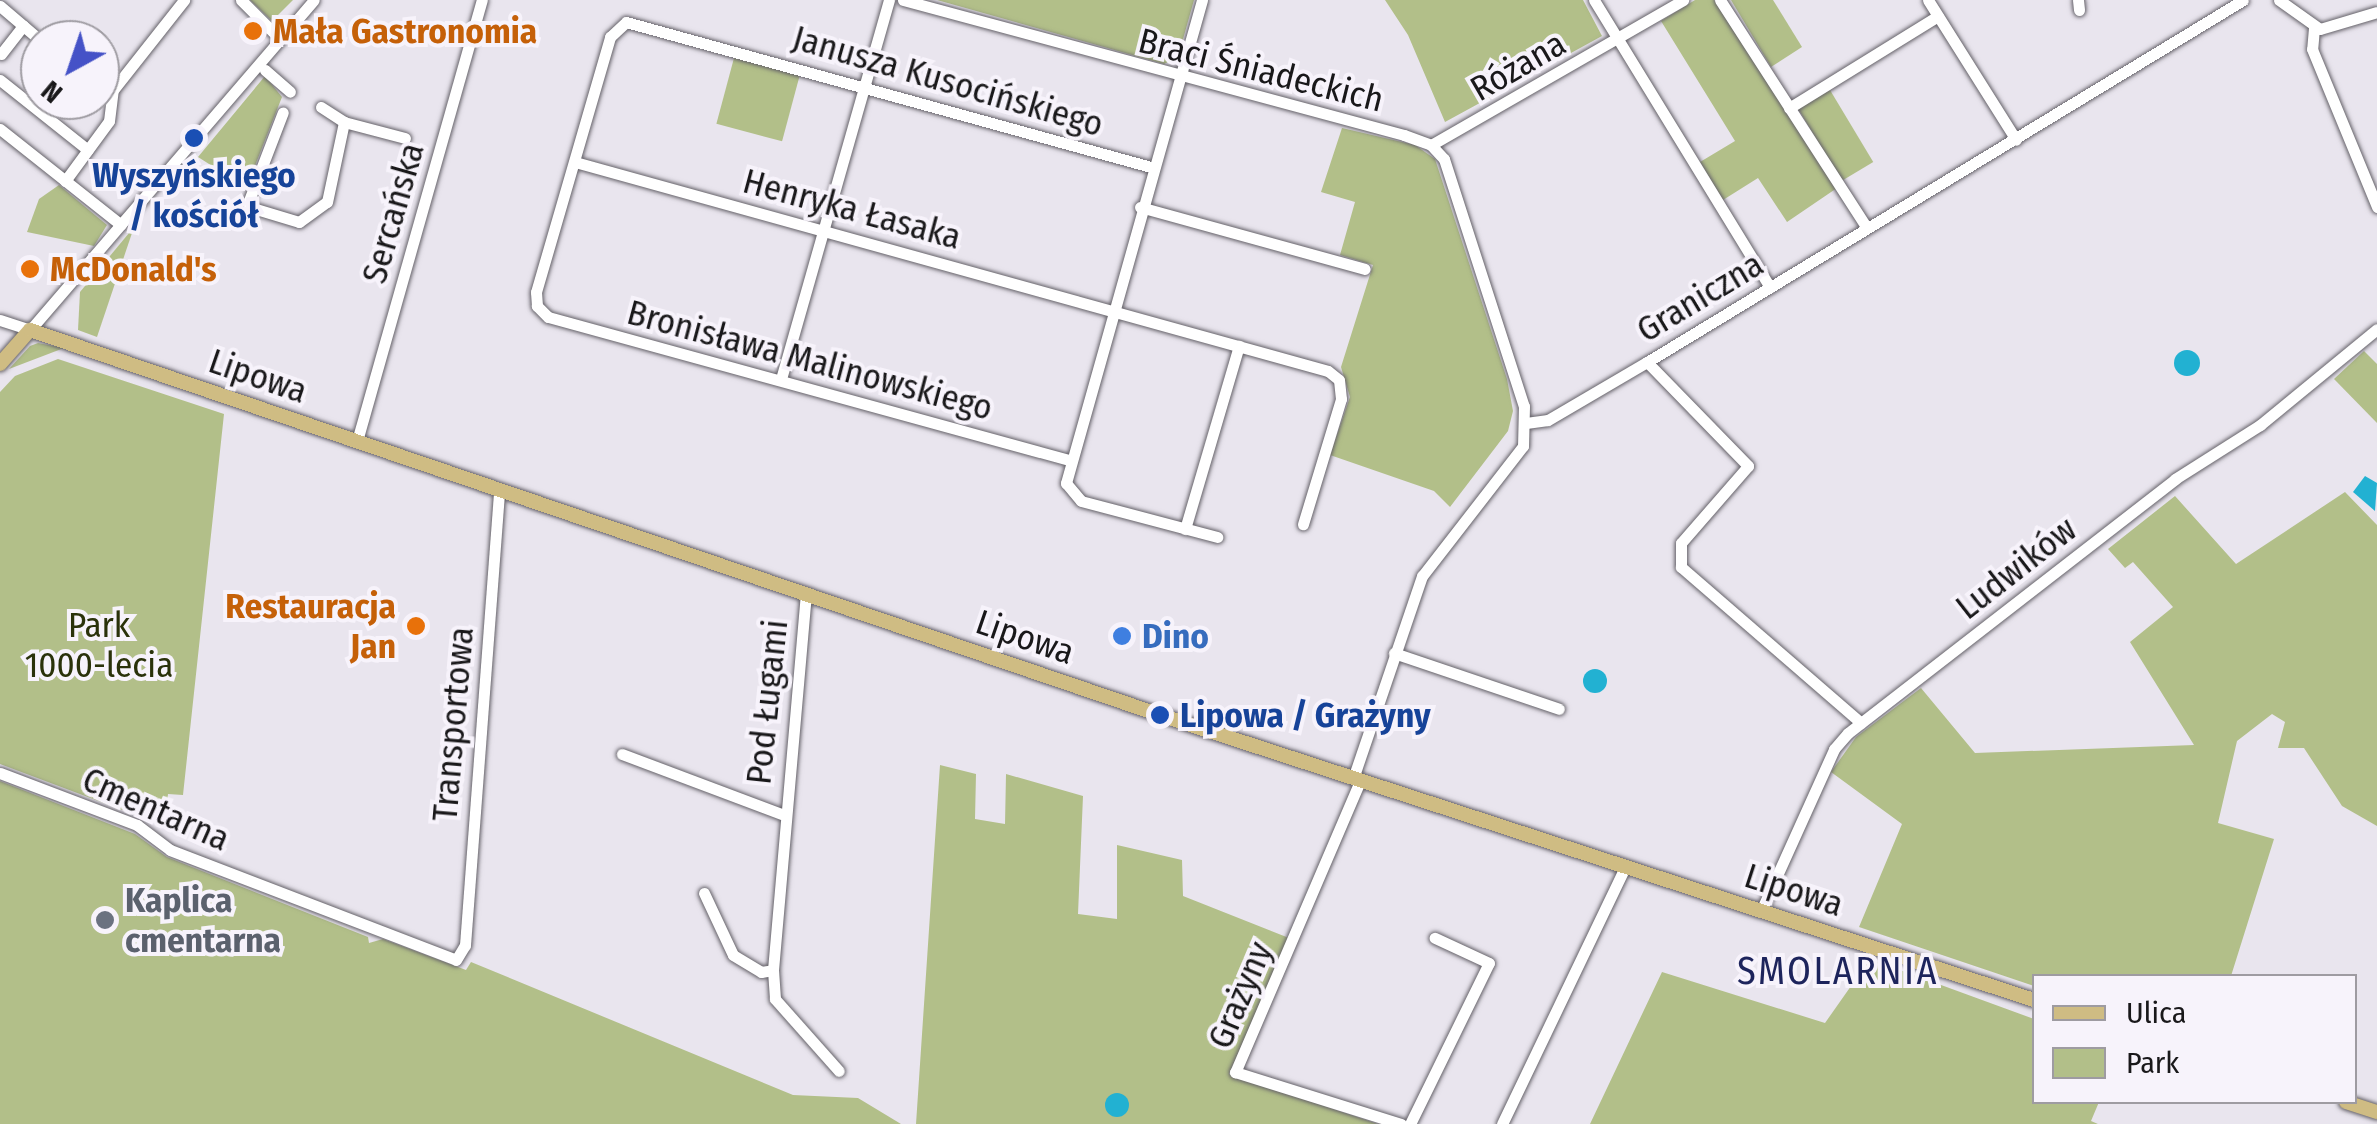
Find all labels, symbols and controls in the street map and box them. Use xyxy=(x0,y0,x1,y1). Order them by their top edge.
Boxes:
place label: Mała Gastronomia xyxy=(273,10,537,52)
street label: Janusza Kusocińskiego xyxy=(788,17,1108,145)
street label: Braci Śniadeckich xyxy=(1134,19,1388,121)
north arrow xyxy=(20,20,120,120)
marker: Mała Gastronomia xyxy=(242,20,264,42)
street label: Różana xyxy=(1463,22,1573,110)
text: N xyxy=(35,74,69,110)
marker: Wyszyńskiego / kościół xyxy=(183,127,205,149)
street label: Sercańska xyxy=(353,138,433,288)
place label: Wyszyńskiego / kościół xyxy=(92,154,296,236)
street label: Henryka Łasaka xyxy=(739,160,965,258)
street label: Graniczna xyxy=(1629,243,1771,351)
place label: McDonald's xyxy=(50,248,217,290)
marker: McDonald's xyxy=(19,258,41,280)
street label: Bronisława Malinowskiego xyxy=(623,291,997,429)
street label: Lipowa xyxy=(203,340,313,412)
street label: Ludwików xyxy=(1947,508,2085,628)
place label: Restauracja Jan xyxy=(225,585,396,667)
street label: Lipowa xyxy=(970,601,1080,673)
park label: Park 1000-lecia xyxy=(25,604,173,686)
marker: Restauracja Jan xyxy=(405,615,427,637)
place label: Dino xyxy=(1142,615,1209,657)
street label: Pod Ługami xyxy=(737,618,797,786)
street label: Transportowa xyxy=(424,625,482,823)
marker: Dino xyxy=(1111,625,1133,647)
place label: Lipowa / Grażyny xyxy=(1180,694,1431,736)
marker: Lipowa / Grażyny xyxy=(1149,704,1171,726)
street label: Cmentarna xyxy=(76,758,236,860)
street label: Lipowa xyxy=(1739,854,1849,926)
place label: Kaplica cmentarna xyxy=(125,879,281,961)
marker: Kaplica cmentarna xyxy=(94,909,116,931)
street label: Grażyny xyxy=(1199,935,1281,1055)
district label: SMOLARNIA xyxy=(1737,949,1939,995)
legend xyxy=(2032,974,2357,1104)
text: Ulica xyxy=(2126,995,2186,1031)
text: Park xyxy=(2126,1045,2179,1081)

